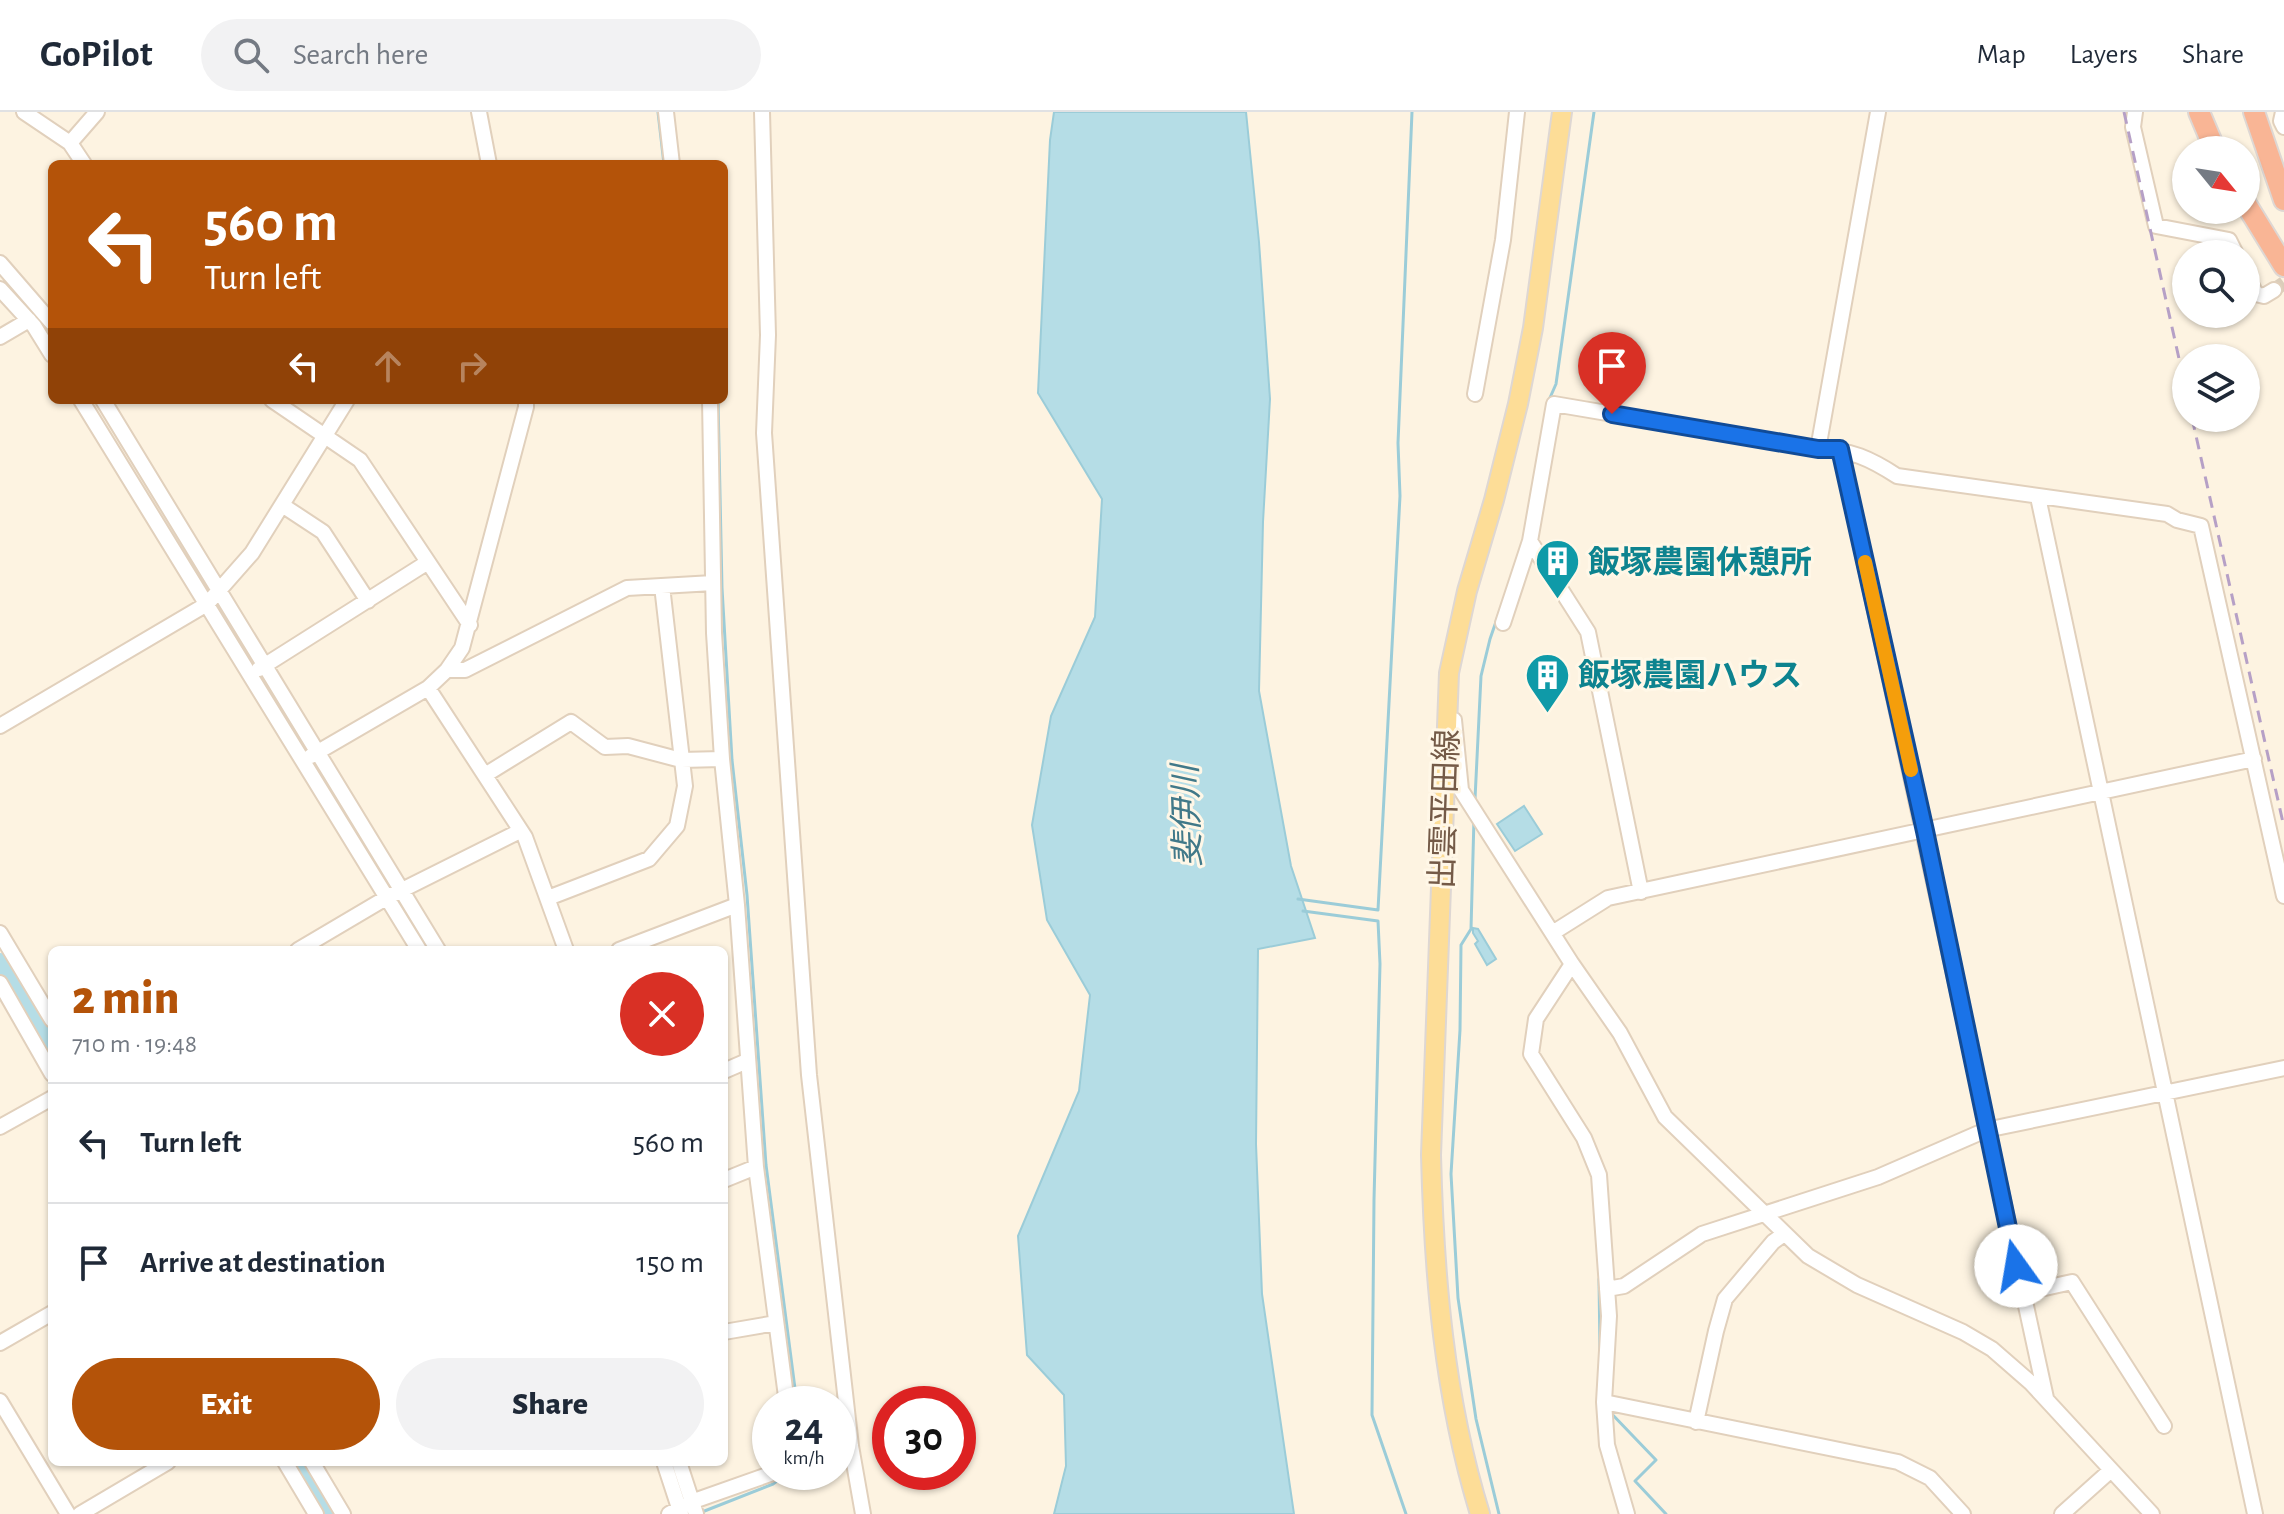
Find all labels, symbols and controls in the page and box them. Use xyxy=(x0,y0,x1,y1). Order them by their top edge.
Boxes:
search box xyxy=(201,19,761,91)
icon: search xyxy=(229,33,273,77)
text: GoPilot xyxy=(40,36,153,74)
text: Search here xyxy=(293,40,428,70)
text: Map xyxy=(1977,41,2026,69)
text: Layers xyxy=(2070,41,2138,69)
text: Share xyxy=(2182,41,2244,69)
north arrow xyxy=(2172,136,2260,224)
map controls xyxy=(2172,136,2260,432)
icon: left xyxy=(72,192,176,296)
text: 560 m xyxy=(204,195,338,251)
button: search xyxy=(2172,240,2260,328)
text: Turn left xyxy=(204,260,321,296)
pin xyxy=(1578,332,1646,414)
icon: left xyxy=(282,344,326,388)
icon: ahead xyxy=(366,344,410,388)
icon: right xyxy=(450,344,494,388)
icon: arrive xyxy=(1590,344,1634,388)
button: layers xyxy=(2172,344,2260,432)
building icon: 飯塚農園休憩所 xyxy=(1533,538,1581,601)
place label: 飯塚農園休憩所 xyxy=(1588,545,1812,579)
building icon: 飯塚農園ハウス xyxy=(1523,651,1571,714)
place label: 飯塚農園ハウス xyxy=(1578,658,1802,692)
street label: 出雲平田線 xyxy=(1424,728,1464,890)
water label: 斐伊川 xyxy=(1167,761,1207,868)
button: close xyxy=(620,972,704,1056)
text: 2 min xyxy=(72,975,180,1023)
text: 710 m · 19:48 xyxy=(72,1031,197,1057)
icon: left xyxy=(72,1121,116,1165)
text: Turn left xyxy=(140,1128,241,1158)
text: 560 m xyxy=(633,1128,704,1158)
position arrow xyxy=(1974,1224,2058,1308)
icon: arrive xyxy=(72,1241,116,1285)
text: Arrive at destination xyxy=(140,1248,386,1278)
text: 150 m xyxy=(636,1248,704,1278)
button: Exit xyxy=(72,1358,380,1450)
button: Share xyxy=(396,1358,704,1450)
speed limit sign: 30 xyxy=(872,1386,976,1490)
text: 24 xyxy=(785,1408,823,1448)
text: km/h xyxy=(783,1448,825,1468)

